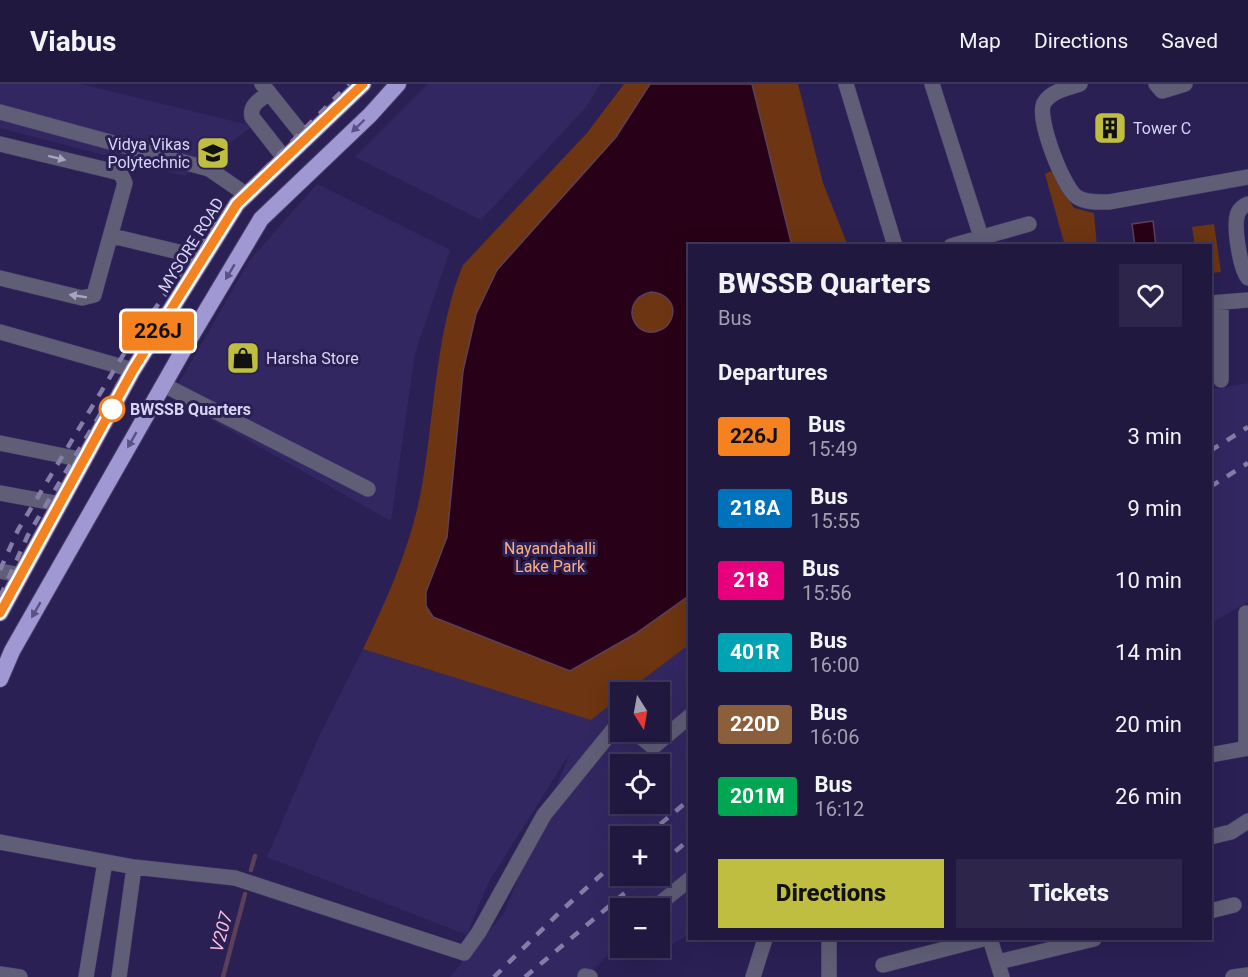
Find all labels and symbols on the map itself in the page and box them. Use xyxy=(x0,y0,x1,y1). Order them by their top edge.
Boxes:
building icon: Tower C xyxy=(1092,110,1128,146)
one-way arrow xyxy=(352,119,366,133)
place label: Tower C xyxy=(1133,119,1191,138)
place label: Vidya Vikas Polytechnic xyxy=(107,135,190,172)
school or university icon: Vidya Vikas Polytechnic xyxy=(195,135,231,171)
one-way arrow xyxy=(48,153,66,163)
street label: MYSORE ROAD xyxy=(154,194,228,296)
one-way arrow xyxy=(225,263,235,280)
one-way arrow xyxy=(68,292,87,301)
line badge: 226J xyxy=(116,312,200,350)
shop icon: Harsha Store xyxy=(225,340,261,376)
place label: Harsha Store xyxy=(266,349,359,368)
marker: BWSSB Quarters xyxy=(99,396,125,422)
place label: BWSSB Quarters xyxy=(130,400,251,419)
one-way arrow xyxy=(127,432,137,449)
park label: Nayandahalli Lake Park xyxy=(504,539,596,576)
one-way arrow xyxy=(31,601,41,618)
north arrow xyxy=(610,682,670,742)
water label: V207 xyxy=(206,909,237,954)

